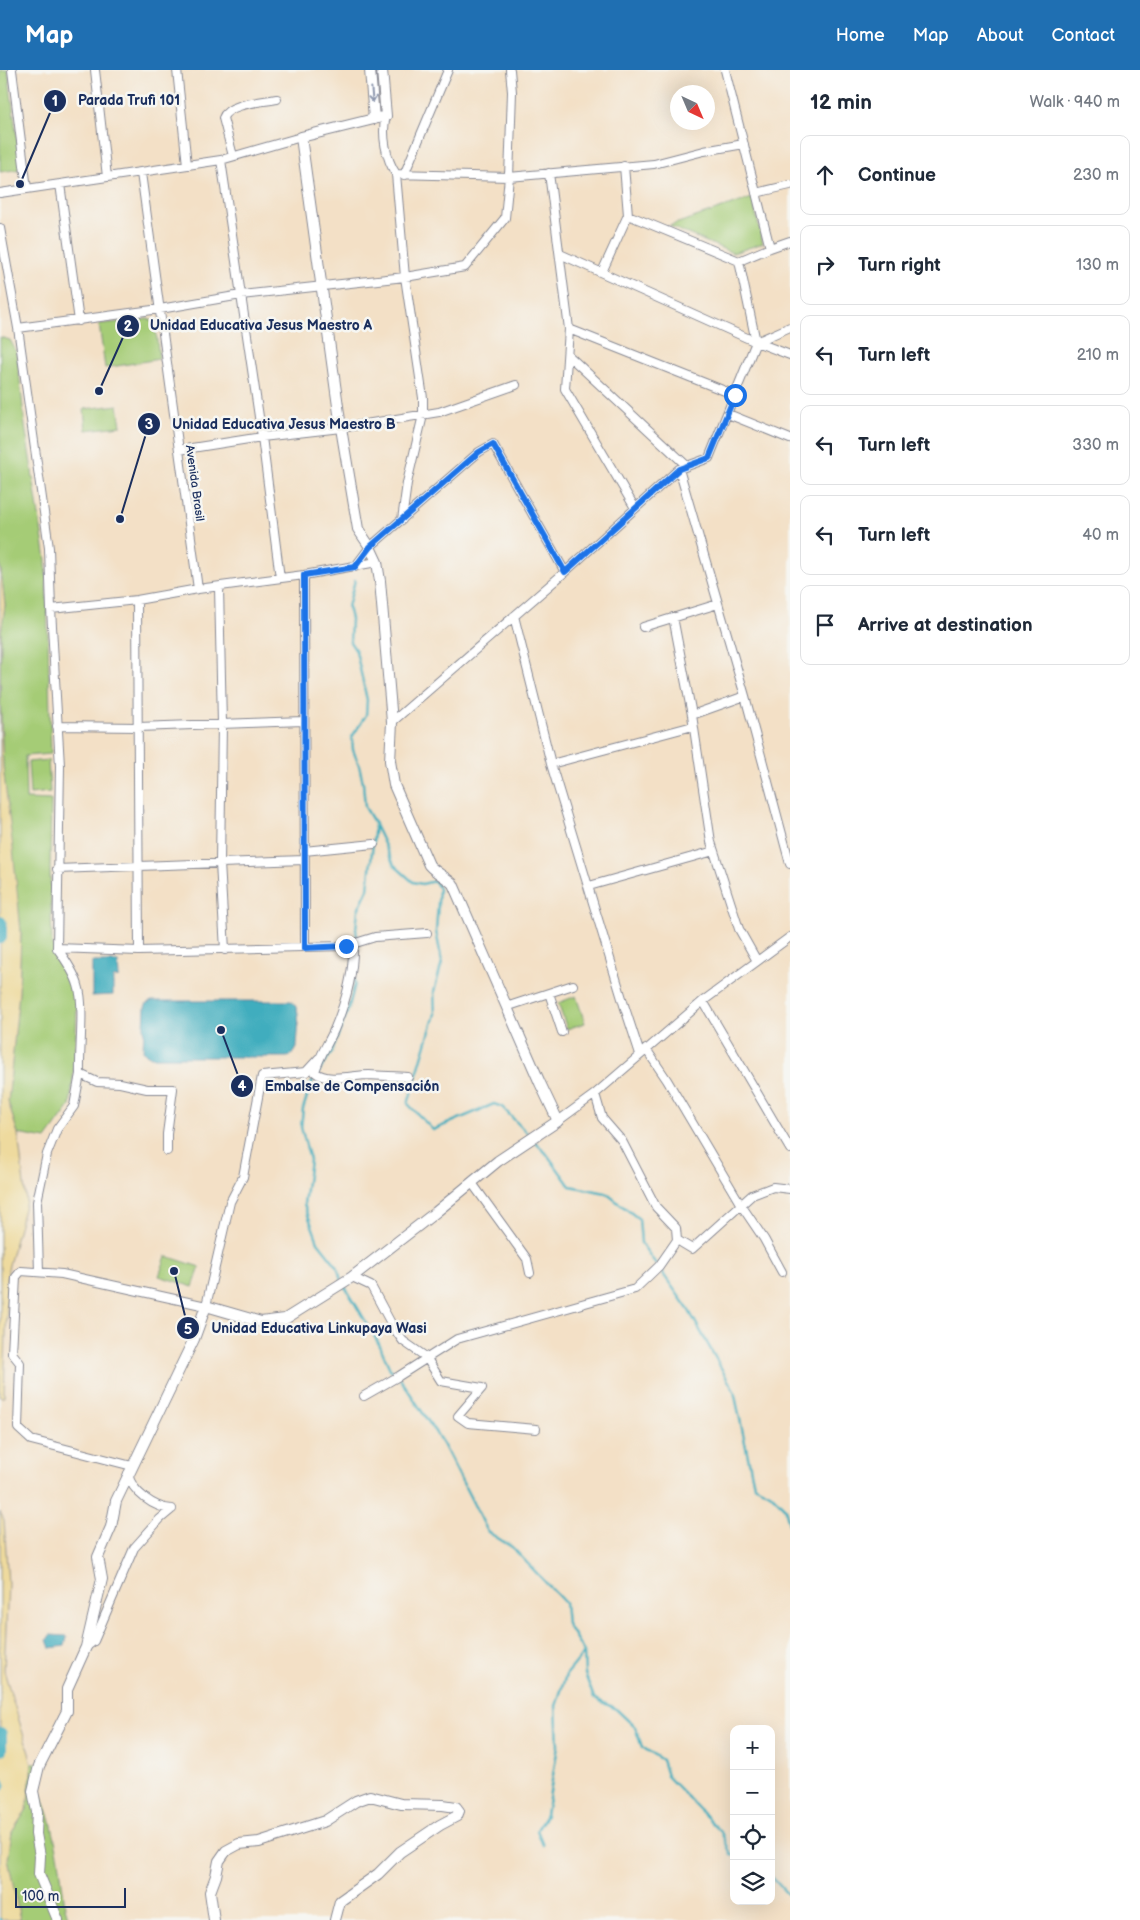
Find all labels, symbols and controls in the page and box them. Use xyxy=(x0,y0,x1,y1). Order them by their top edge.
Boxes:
text: Map xyxy=(25,21,73,50)
text: Home xyxy=(836,25,885,46)
text: Map xyxy=(913,25,949,46)
text: About xyxy=(977,25,1024,46)
text: Contact xyxy=(1052,25,1115,46)
north arrow xyxy=(670,85,715,130)
callout: Parada Trufi 101 xyxy=(43,86,190,115)
one-way arrow xyxy=(367,86,377,102)
text: 12 min xyxy=(810,90,872,115)
text: 1 xyxy=(52,92,58,111)
text: Parada Trufi 101 xyxy=(78,92,180,109)
text: Walk · 940 m xyxy=(1029,93,1120,112)
icon: ahead xyxy=(811,161,839,189)
text: Continue xyxy=(858,164,936,187)
text: 230 m xyxy=(1073,166,1119,185)
icon: right xyxy=(811,251,839,279)
text: Turn right xyxy=(858,254,941,277)
text: 130 m xyxy=(1076,256,1119,275)
callout: Unidad Educativa Jesus Maestro A xyxy=(115,311,382,340)
text: 2 xyxy=(124,317,133,336)
text: Unidad Educativa Jesus Maestro A xyxy=(150,317,372,334)
icon: left xyxy=(811,341,839,369)
text: Turn left xyxy=(858,344,930,367)
text: 210 m xyxy=(1077,346,1119,365)
route start xyxy=(724,384,747,407)
callout: Unidad Educativa Jesus Maestro B xyxy=(137,409,405,438)
text: 3 xyxy=(145,415,154,434)
text: Unidad Educativa Jesus Maestro B xyxy=(172,416,396,433)
icon: left xyxy=(811,431,839,459)
text: Turn left xyxy=(858,434,930,457)
text: 330 m xyxy=(1072,436,1119,455)
street label: Avenida Brasil xyxy=(182,444,207,522)
icon: left xyxy=(811,521,839,549)
text: Turn left xyxy=(858,524,930,547)
text: 40 m xyxy=(1082,526,1119,545)
icon: arrive xyxy=(811,611,839,639)
text: Arrive at destination xyxy=(858,614,1033,637)
route end xyxy=(335,935,358,958)
callout: Embalse de Compensación xyxy=(229,1071,449,1100)
text: 4 xyxy=(238,1077,247,1096)
text: Embalse de Compensación xyxy=(265,1078,440,1095)
callout: Unidad Educativa Linkupaya Wasi xyxy=(176,1314,436,1343)
text: 5 xyxy=(184,1320,193,1339)
text: Unidad Educativa Linkupaya Wasi xyxy=(211,1320,427,1337)
map controls xyxy=(730,1725,775,1905)
button: + xyxy=(730,1725,775,1770)
button: − xyxy=(730,1770,775,1815)
button: locate xyxy=(730,1815,775,1860)
button: layers xyxy=(730,1860,775,1905)
scale bar xyxy=(15,1885,126,1908)
text: 100 m xyxy=(22,1888,59,1905)

